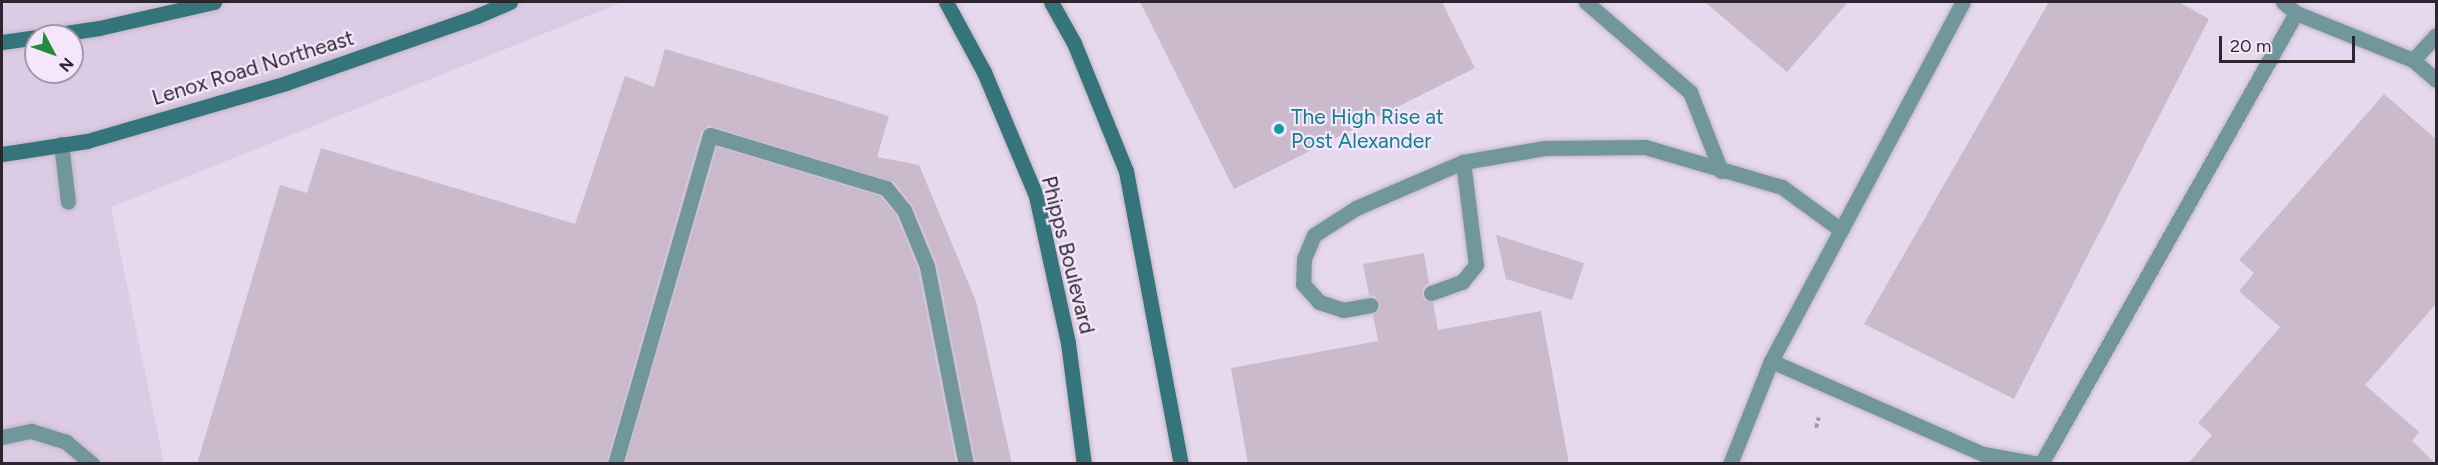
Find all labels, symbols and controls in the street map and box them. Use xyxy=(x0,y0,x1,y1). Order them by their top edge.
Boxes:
north arrow xyxy=(24,24,84,84)
scale bar xyxy=(2222,24,2358,62)
street label: Lenox Road Northeast xyxy=(149,25,357,111)
text: 20 m xyxy=(2230,35,2271,57)
text: N xyxy=(55,54,78,76)
place label: The High Rise at Post Alexander xyxy=(1291,104,1444,154)
marker: The High Rise at Post Alexander xyxy=(1272,122,1286,136)
street label: Phipps Boulevard xyxy=(1036,173,1100,337)

